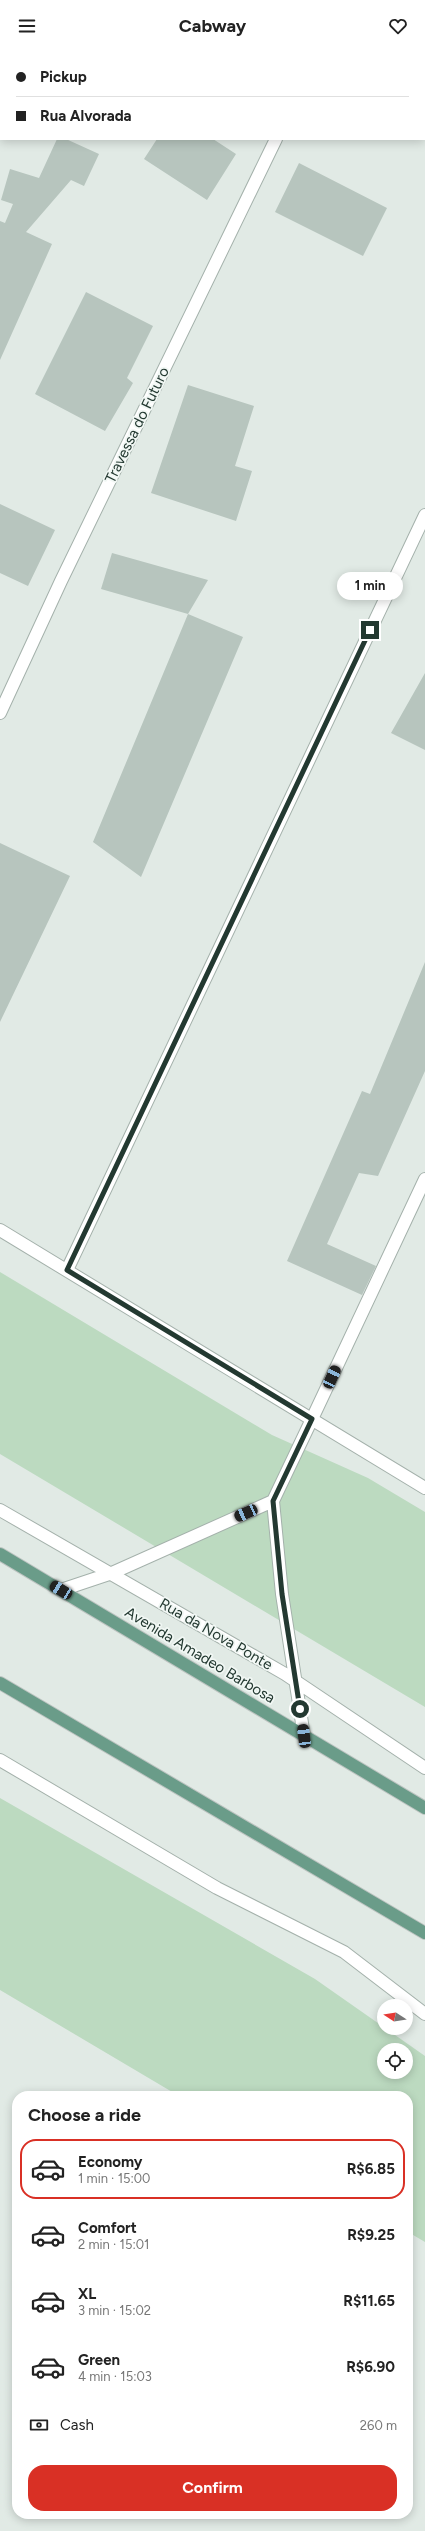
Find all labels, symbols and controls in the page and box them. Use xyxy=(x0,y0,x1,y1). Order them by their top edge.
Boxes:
icon: menu xyxy=(16,15,38,37)
text: Cabway xyxy=(179,15,246,37)
icon: heart xyxy=(387,15,409,37)
text: Pickup xyxy=(40,68,87,86)
text: Rua Alvorada xyxy=(40,107,132,125)
street label: Travessa do Futuro xyxy=(101,364,173,486)
callout: 1 min xyxy=(337,572,403,600)
text: 1 min xyxy=(355,578,385,593)
route end xyxy=(361,621,379,639)
car xyxy=(321,1364,343,1390)
car xyxy=(233,1503,259,1523)
car xyxy=(48,1579,74,1601)
street label: Rua da Nova Ponte xyxy=(156,1594,276,1674)
street label: Avenida Amadeo Barbosa xyxy=(122,1603,278,1707)
route start xyxy=(291,1700,309,1718)
car xyxy=(297,1723,311,1749)
north arrow xyxy=(377,1999,413,2035)
map controls xyxy=(377,1999,413,2079)
button: locate xyxy=(377,2043,413,2079)
text: Choose a ride xyxy=(28,2104,141,2126)
icon: car xyxy=(30,2151,66,2187)
text: Economy xyxy=(78,2153,143,2171)
text: R$6.85 xyxy=(347,2160,395,2178)
text: 1 min · 15:00 xyxy=(78,2171,150,2186)
icon: car xyxy=(30,2217,66,2253)
text: Comfort xyxy=(78,2219,137,2237)
text: R$9.25 xyxy=(347,2226,395,2244)
text: 2 min · 15:01 xyxy=(78,2237,149,2252)
icon: car xyxy=(30,2283,66,2319)
text: XL xyxy=(78,2285,96,2303)
text: R$11.65 xyxy=(343,2292,395,2310)
text: 3 min · 15:02 xyxy=(78,2303,151,2318)
icon: car xyxy=(30,2349,66,2385)
text: Green xyxy=(78,2351,120,2369)
text: R$6.90 xyxy=(346,2358,395,2376)
text: 4 min · 15:03 xyxy=(78,2369,152,2384)
icon: cash xyxy=(28,2414,50,2436)
text: Cash xyxy=(60,2416,94,2434)
text: 260 m xyxy=(360,2418,397,2433)
button: Confirm xyxy=(28,2465,397,2511)

